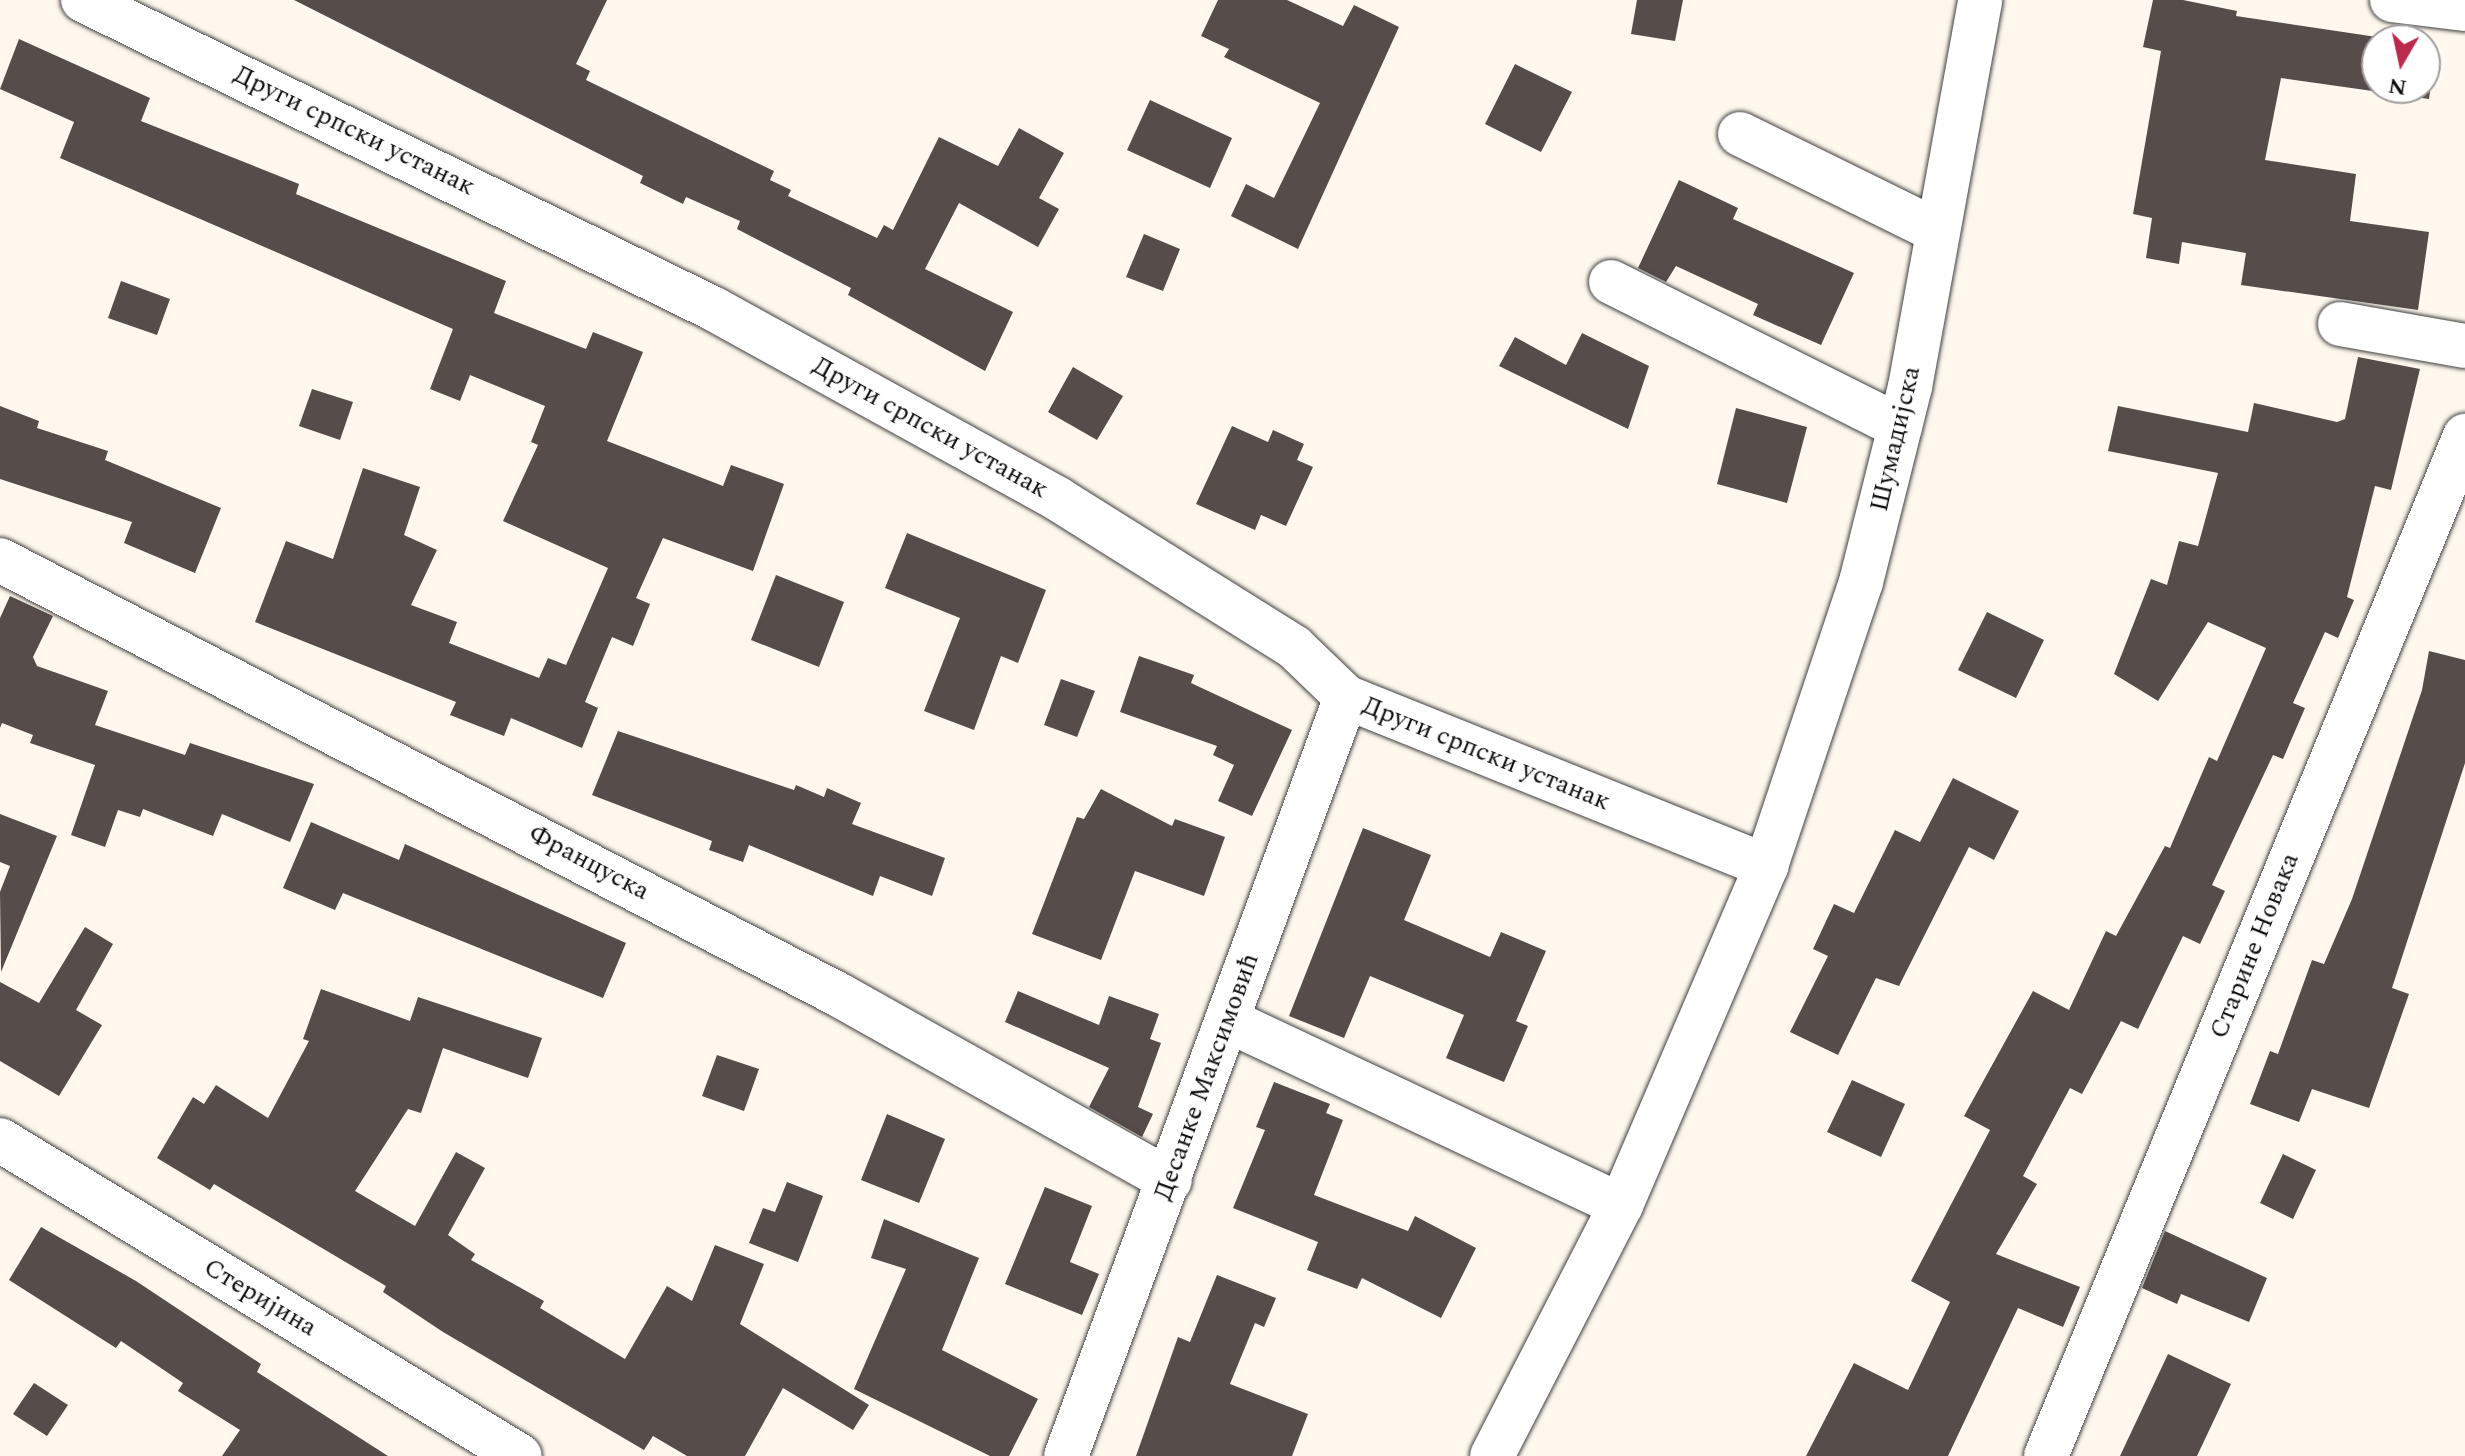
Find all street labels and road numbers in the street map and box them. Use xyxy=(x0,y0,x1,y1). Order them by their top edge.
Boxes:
street label: Други српски устанак xyxy=(228,59,480,203)
street label: Други српски устанак xyxy=(807,350,1053,506)
street label: Шумадијска xyxy=(1864,363,1928,515)
street label: Други српски устанак xyxy=(1358,690,1614,818)
street label: Француска xyxy=(523,818,655,908)
street label: Старине Новака xyxy=(2204,849,2306,1043)
street label: Десанке Максимовић xyxy=(1148,949,1266,1205)
street label: Стеријина xyxy=(198,1252,322,1344)

